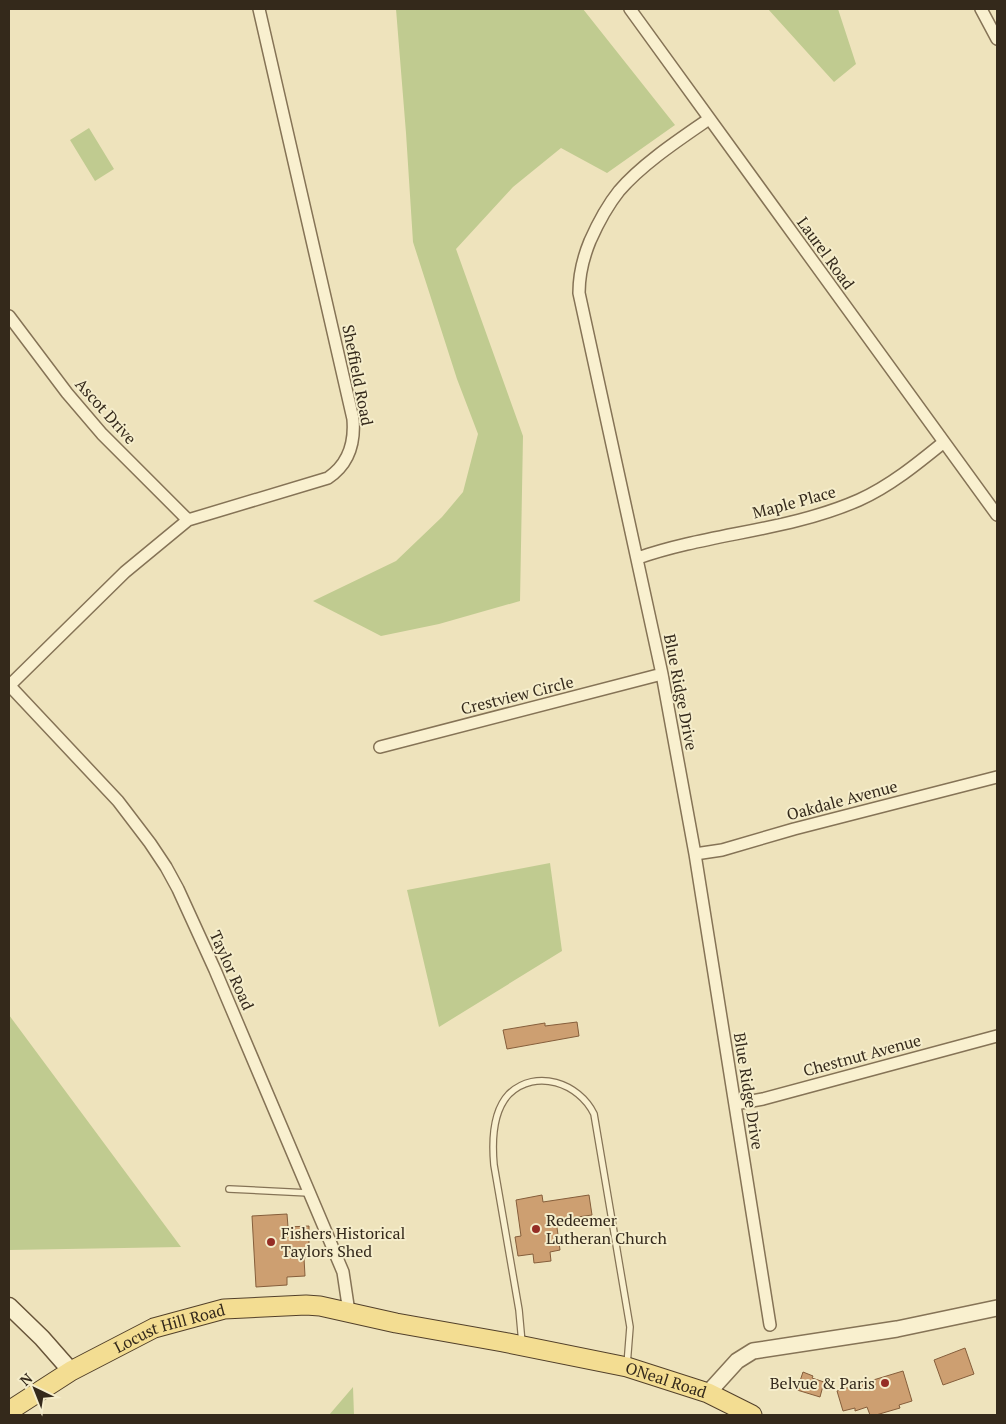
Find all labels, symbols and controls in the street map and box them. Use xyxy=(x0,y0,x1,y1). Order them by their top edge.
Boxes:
street label: Laurel Road xyxy=(792,212,860,294)
street label: Sheffield Road xyxy=(337,323,379,427)
street label: Ascot Drive xyxy=(70,373,142,449)
street label: Maple Place xyxy=(750,480,838,524)
street label: Blue Ridge Drive xyxy=(659,632,703,752)
street label: Crestview Circle xyxy=(458,670,576,720)
street label: Oakdale Avenue xyxy=(784,775,900,825)
street label: Taylor Road xyxy=(205,927,259,1013)
street label: Chestnut Avenue xyxy=(801,1029,923,1081)
street label: Blue Ridge Drive xyxy=(729,1031,769,1151)
place label: Redeemer Lutheran Church xyxy=(546,1209,667,1249)
place label: Fishers Historical Taylors Shed xyxy=(281,1222,406,1262)
marker: Redeemer Lutheran Church xyxy=(530,1223,542,1235)
marker: Fishers Historical Taylors Shed xyxy=(265,1236,277,1248)
street label: Locust Hill Road xyxy=(110,1298,228,1358)
street label: ONeal Road xyxy=(623,1356,710,1403)
north arrow xyxy=(10,1364,60,1414)
text: N xyxy=(15,1368,36,1390)
place label: Belvue & Paris xyxy=(770,1372,875,1394)
marker: Belvue & Paris xyxy=(879,1377,891,1389)

